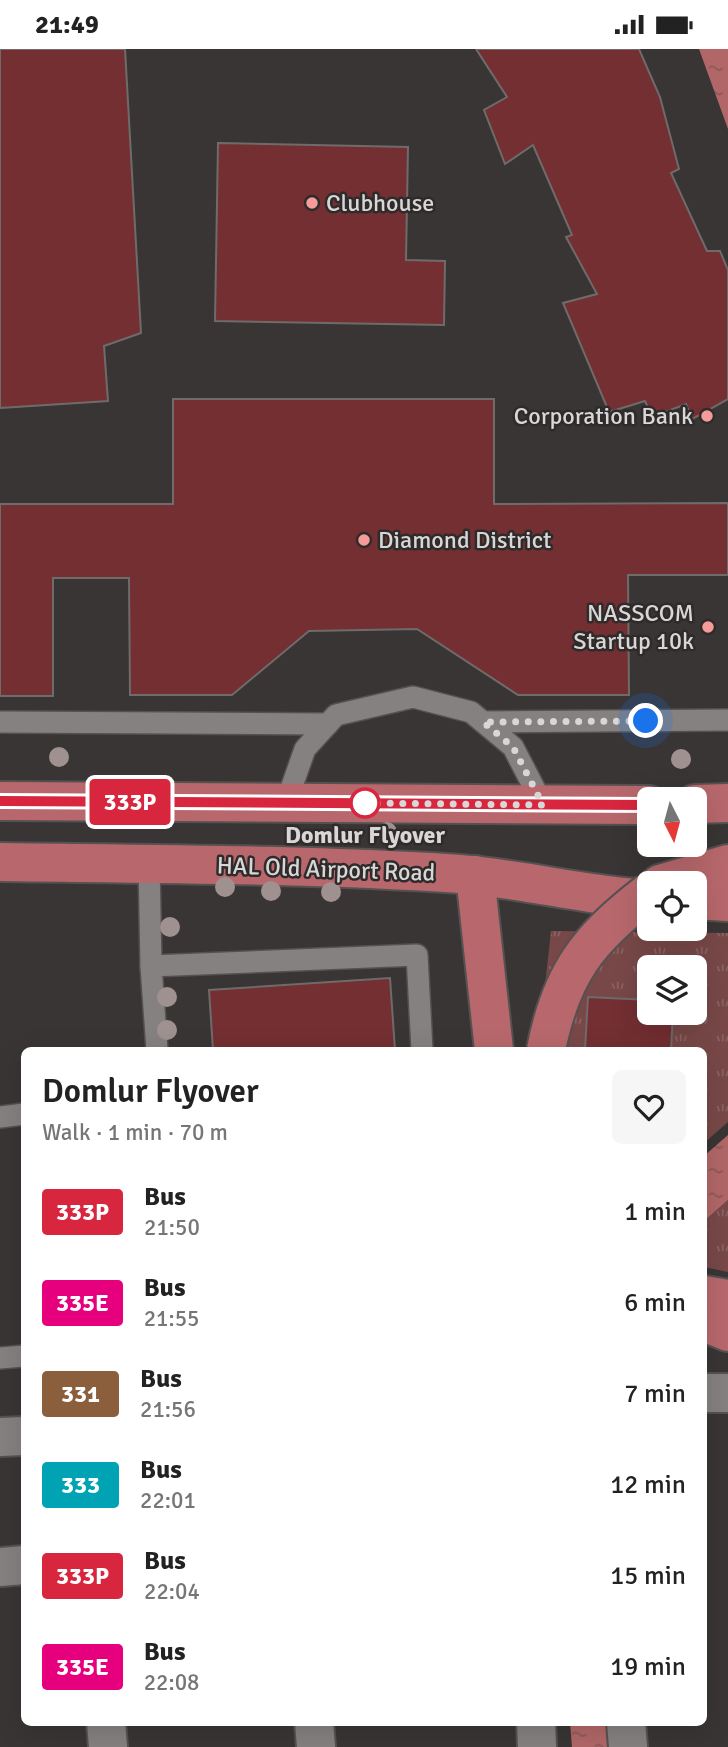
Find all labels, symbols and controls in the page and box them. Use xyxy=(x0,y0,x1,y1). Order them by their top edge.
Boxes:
text: 21:49 xyxy=(35,9,99,41)
place label: Clubhouse xyxy=(326,188,434,218)
marker: Clubhouse xyxy=(304,195,320,211)
place label: Corporation Bank xyxy=(514,401,693,431)
marker: Corporation Bank xyxy=(699,408,715,424)
place label: Diamond District xyxy=(378,525,551,555)
marker: Diamond District xyxy=(356,532,372,548)
place label: NASSCOM Startup 10k xyxy=(573,598,694,656)
marker: NASSCOM Startup 10k xyxy=(700,619,716,635)
your location xyxy=(628,703,663,738)
line badge: 333P xyxy=(81,779,179,825)
text: 333P xyxy=(103,787,157,817)
north arrow xyxy=(637,787,707,857)
map controls xyxy=(637,787,707,1025)
marker: Domlur Flyover xyxy=(350,788,380,818)
place label: Domlur Flyover xyxy=(285,820,445,850)
street label: HAL Old Airport Road xyxy=(216,850,436,888)
button: locate xyxy=(637,871,707,941)
button: layers xyxy=(637,955,707,1025)
button: heart xyxy=(612,1070,686,1144)
text: Domlur Flyover xyxy=(42,1071,259,1112)
text: Walk · 1 min · 70 m xyxy=(42,1118,228,1147)
text: Bus xyxy=(144,1181,186,1213)
text: 1 min xyxy=(624,1196,686,1228)
text: 333P xyxy=(56,1197,109,1227)
text: 21:50 xyxy=(144,1213,200,1242)
text: Bus xyxy=(144,1272,185,1304)
text: 6 min xyxy=(624,1287,686,1319)
text: 335E xyxy=(56,1288,109,1318)
text: 21:55 xyxy=(144,1304,200,1333)
text: Bus xyxy=(140,1363,182,1395)
text: 7 min xyxy=(624,1378,686,1410)
text: 331 xyxy=(61,1379,100,1409)
text: 21:56 xyxy=(140,1395,196,1424)
text: Bus xyxy=(140,1454,182,1486)
text: 12 min xyxy=(610,1469,686,1501)
text: 333 xyxy=(61,1470,100,1500)
text: 22:01 xyxy=(140,1486,196,1515)
text: Bus xyxy=(144,1545,186,1577)
text: 15 min xyxy=(610,1560,686,1592)
text: 333P xyxy=(56,1561,109,1591)
text: 22:04 xyxy=(144,1577,200,1606)
text: Bus xyxy=(144,1636,185,1668)
text: 19 min xyxy=(610,1651,686,1683)
text: 335E xyxy=(56,1652,109,1682)
text: 22:08 xyxy=(144,1668,200,1697)

